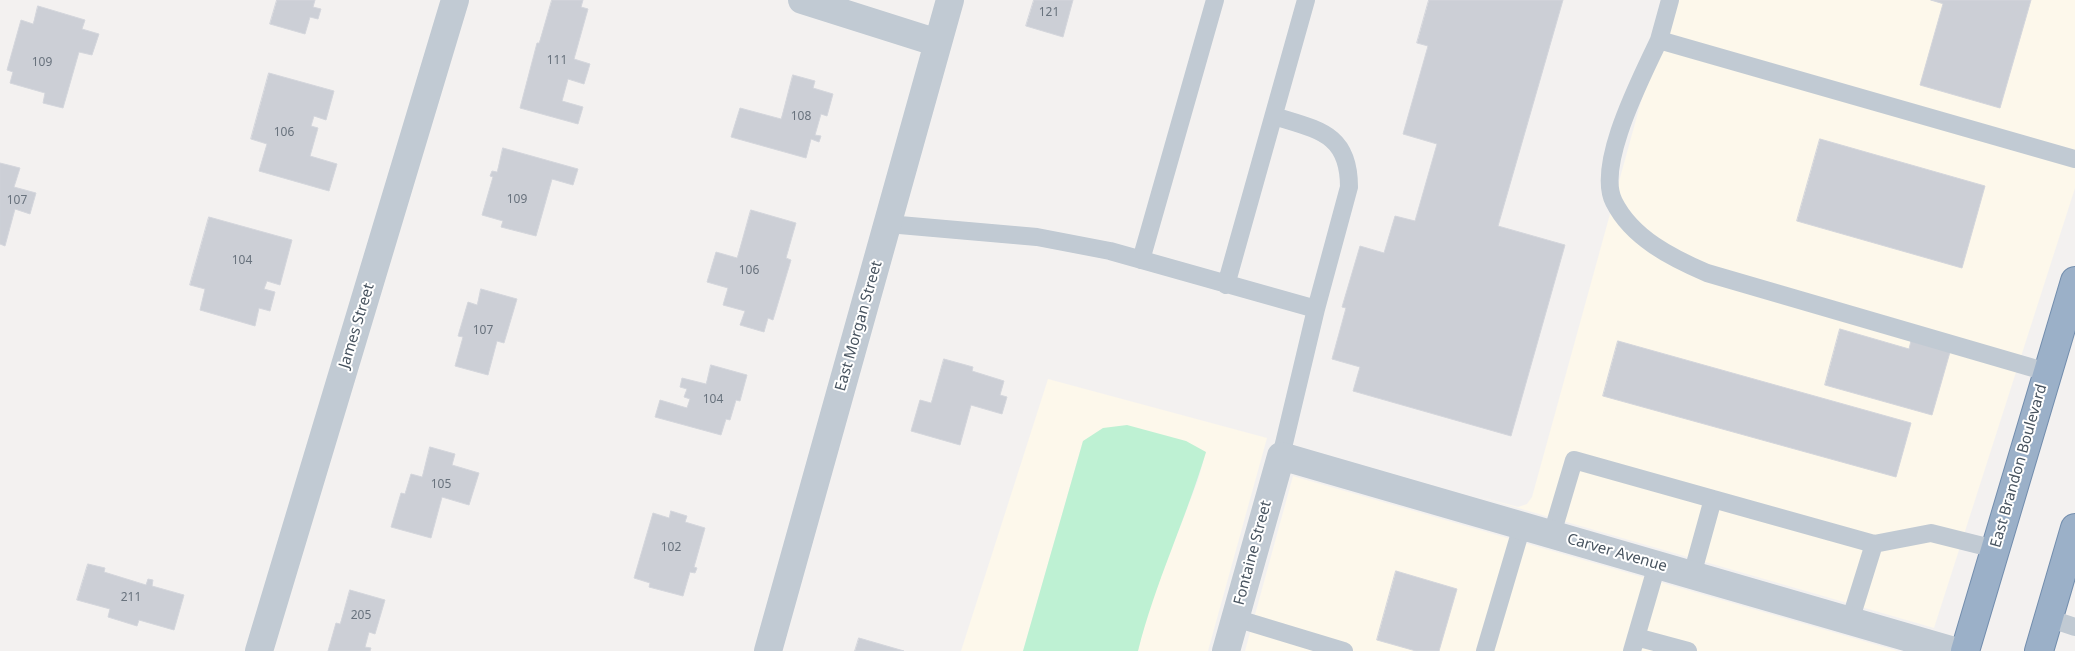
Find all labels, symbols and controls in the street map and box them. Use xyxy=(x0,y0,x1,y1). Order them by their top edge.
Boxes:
house number: 121 xyxy=(1039,6,1059,20)
house number: 111 xyxy=(547,54,567,68)
house number: 109 xyxy=(32,56,52,70)
house number: 108 xyxy=(791,110,811,124)
house number: 106 xyxy=(274,126,294,140)
house number: 109 xyxy=(507,193,527,207)
house number: 107 xyxy=(7,194,27,208)
house number: 104 xyxy=(232,254,252,268)
street label: East Morgan Street xyxy=(832,259,886,393)
house number: 106 xyxy=(739,264,759,278)
street label: James Street xyxy=(336,281,378,371)
house number: 107 xyxy=(473,324,493,338)
street label: East Brandon Boulevard xyxy=(1987,382,2051,550)
house number: 104 xyxy=(703,393,723,407)
house number: 105 xyxy=(431,478,451,492)
street label: Fontaine Street xyxy=(1230,499,1276,607)
street label: Carver Avenue xyxy=(1565,530,1669,576)
house number: 102 xyxy=(661,541,681,555)
house number: 211 xyxy=(121,591,141,605)
house number: 205 xyxy=(351,609,371,623)

